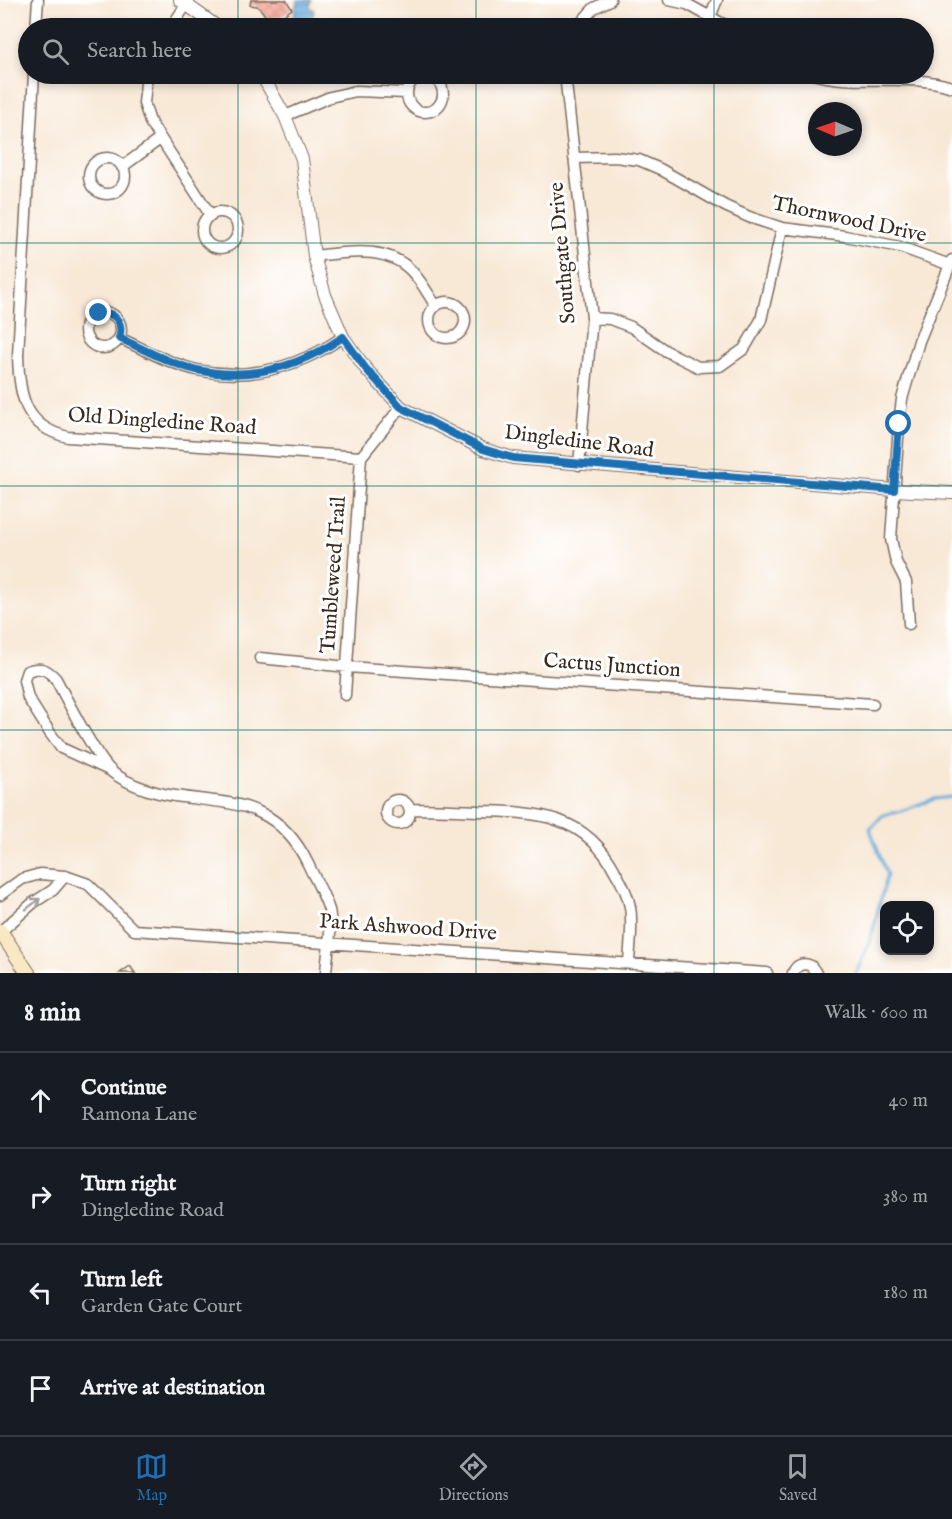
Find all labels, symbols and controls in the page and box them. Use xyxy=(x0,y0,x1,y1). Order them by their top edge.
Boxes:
search box xyxy=(18,18,934,84)
icon: search xyxy=(39,35,72,68)
text: Search here xyxy=(87,37,192,65)
north arrow xyxy=(808,102,862,156)
street label: Southgate Drive xyxy=(543,181,583,325)
street label: Thornwood Drive xyxy=(769,190,929,250)
route end xyxy=(85,299,111,325)
street label: Old Dingledine Road xyxy=(67,402,258,442)
route start xyxy=(885,410,911,436)
street label: Dingledine Road xyxy=(503,419,656,465)
street label: Tumbleweed Trail xyxy=(315,495,353,655)
street label: Cactus Junction xyxy=(543,648,681,684)
one-way arrow xyxy=(25,898,41,910)
map controls xyxy=(880,901,934,955)
button: locate xyxy=(880,901,934,955)
street label: Park Ashwood Drive xyxy=(318,908,498,948)
text: 8 min xyxy=(24,996,81,1029)
text: Walk · 600 m xyxy=(824,1000,928,1025)
text: Continue xyxy=(81,1074,167,1102)
icon: ahead xyxy=(24,1084,57,1117)
text: 40 m xyxy=(889,1088,928,1113)
text: Ramona Lane xyxy=(81,1102,197,1127)
text: Turn right xyxy=(81,1170,176,1198)
icon: right xyxy=(24,1180,57,1213)
text: 380 m xyxy=(883,1184,928,1209)
text: Dingledine Road xyxy=(81,1198,224,1223)
text: Turn left xyxy=(81,1266,163,1294)
icon: left xyxy=(24,1276,57,1309)
text: 180 m xyxy=(883,1280,928,1305)
text: Garden Gate Court xyxy=(81,1294,242,1319)
icon: arrive xyxy=(24,1372,57,1405)
text: Arrive at destination xyxy=(81,1374,265,1402)
tab: Map xyxy=(135,1450,168,1506)
tab: Directions xyxy=(439,1450,508,1506)
tab: Saved xyxy=(779,1450,817,1506)

